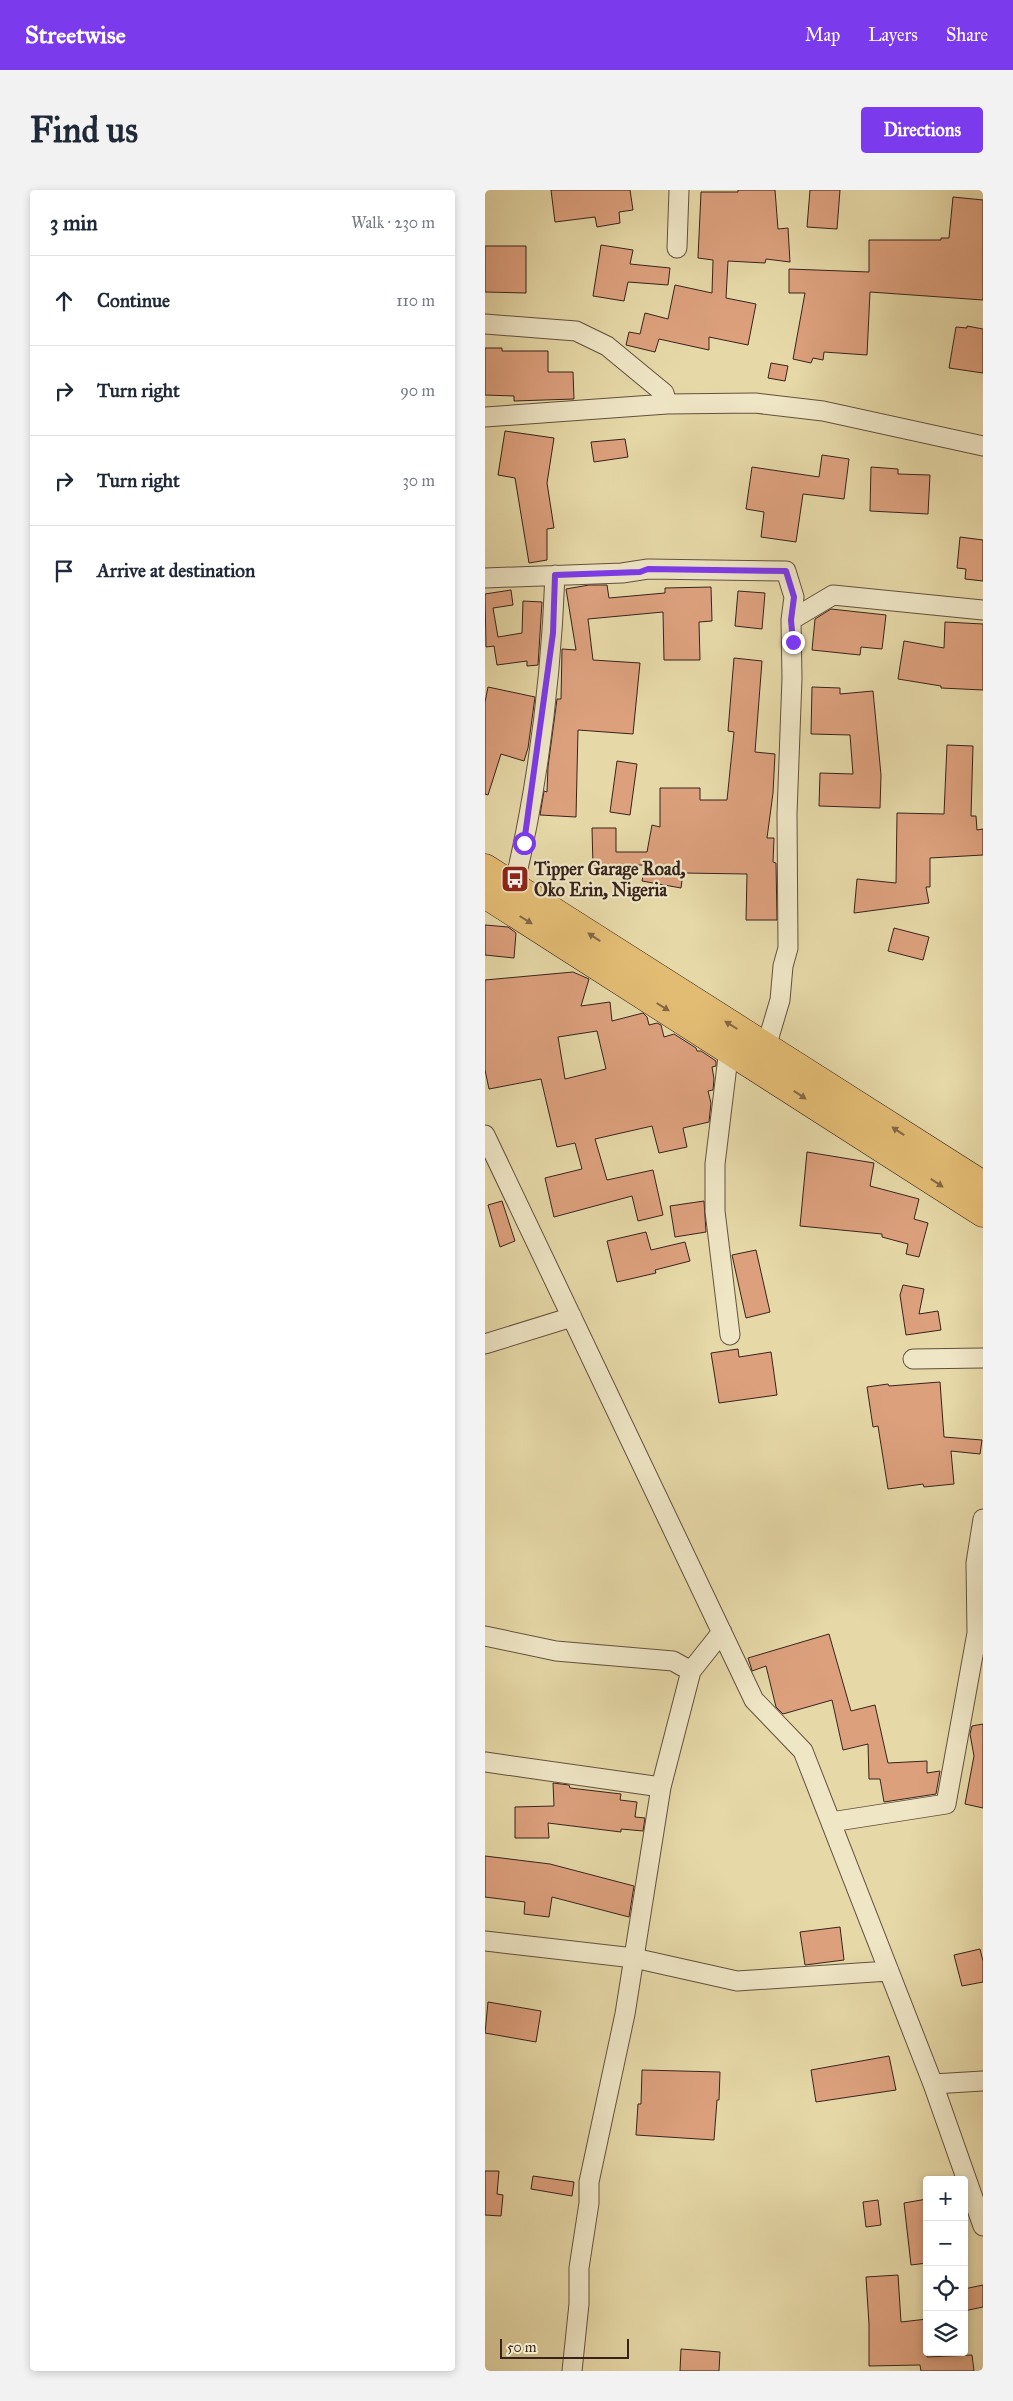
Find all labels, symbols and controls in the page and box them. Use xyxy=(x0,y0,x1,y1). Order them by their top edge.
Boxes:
text: Streetwise xyxy=(25,20,126,50)
text: Map xyxy=(805,24,840,46)
text: Layers xyxy=(868,24,918,46)
text: Share xyxy=(946,24,988,46)
button: Directions xyxy=(861,107,983,153)
text: Find us xyxy=(30,109,138,152)
text: 3 min xyxy=(50,210,98,236)
text: Walk · 230 m xyxy=(351,213,435,232)
icon: ahead xyxy=(50,287,78,315)
text: Continue xyxy=(97,289,170,312)
text: 110 m xyxy=(396,291,435,310)
icon: right xyxy=(50,377,78,405)
text: Turn right xyxy=(97,379,180,402)
text: 90 m xyxy=(400,381,435,400)
icon: right xyxy=(50,467,78,495)
text: Turn right xyxy=(97,469,180,492)
text: 30 m xyxy=(402,471,435,490)
icon: arrive xyxy=(50,557,78,585)
text: Arrive at destination xyxy=(97,559,255,582)
route end xyxy=(782,631,805,654)
route start xyxy=(513,832,536,855)
place label: Tipper Garage Road, Oko Erin, Nigeria xyxy=(533,858,686,902)
bus stop icon: Tipper Garage Road, Oko Erin, Nigeria xyxy=(500,864,530,894)
one-way arrow xyxy=(520,916,533,925)
one-way arrow xyxy=(587,933,601,942)
one-way arrow xyxy=(657,1002,670,1012)
one-way arrow xyxy=(724,1020,738,1029)
one-way arrow xyxy=(794,1090,807,1100)
one-way arrow xyxy=(891,1126,904,1136)
one-way arrow xyxy=(930,1178,943,1188)
map controls xyxy=(923,2176,968,2356)
button: + xyxy=(923,2176,968,2221)
button: − xyxy=(923,2221,968,2266)
button: locate xyxy=(923,2266,968,2311)
button: layers xyxy=(923,2311,968,2356)
scale bar xyxy=(500,2336,629,2359)
text: 50 m xyxy=(507,2339,536,2356)

